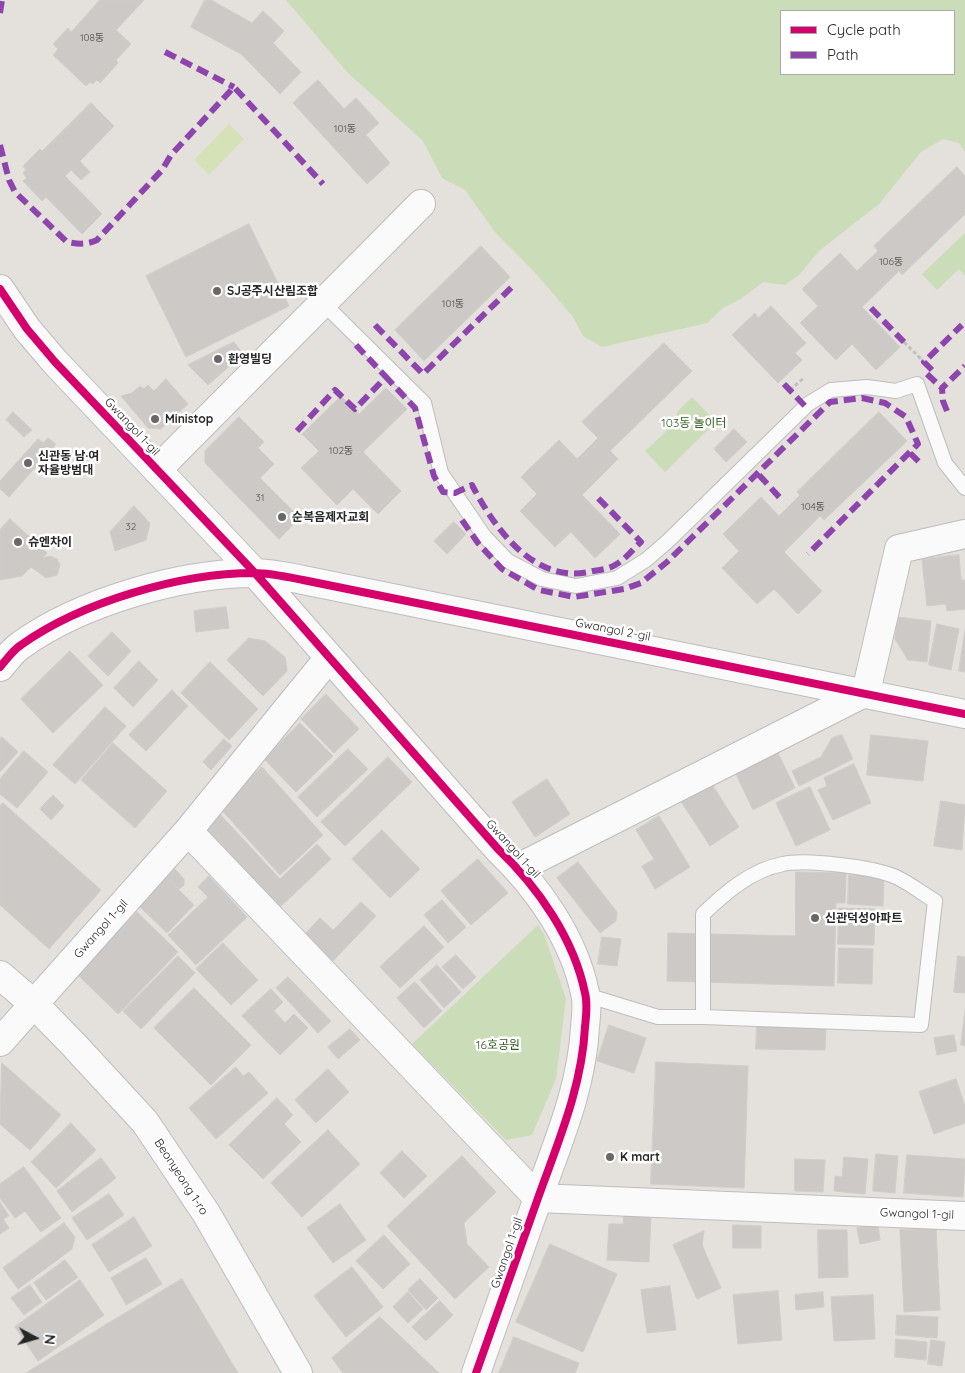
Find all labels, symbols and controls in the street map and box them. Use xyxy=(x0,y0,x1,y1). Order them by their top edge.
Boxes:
legend xyxy=(780,10,955,75)
text: Cycle path xyxy=(827,20,901,39)
house number: 108동 xyxy=(80,32,104,44)
text: Path xyxy=(827,45,859,64)
house number: 101동 xyxy=(334,123,356,135)
house number: 106동 xyxy=(879,256,903,268)
place label: SJ공주시산림조합 xyxy=(227,284,318,298)
marker: SJ공주시산림조합 xyxy=(211,285,223,297)
house number: 101동 xyxy=(442,298,464,310)
place label: 환영빌딩 xyxy=(228,352,272,366)
marker: 환영빌딩 xyxy=(212,353,224,365)
street label: Gwangol 1-gil xyxy=(101,395,163,459)
place label: Ministop xyxy=(165,412,213,426)
marker: Ministop xyxy=(149,413,161,425)
park label: 103동 놀이터 xyxy=(661,416,727,430)
house number: 102동 xyxy=(329,445,353,457)
place label: 신관동 남·여 자율방범대 xyxy=(38,449,99,477)
marker: 신관동 남·여 자율방범대 xyxy=(22,457,34,469)
house number: 31 xyxy=(256,492,264,504)
house number: 104동 xyxy=(801,501,825,513)
place label: 순복음제자교회 xyxy=(292,510,369,524)
marker: 순복음제자교회 xyxy=(276,511,288,523)
house number: 32 xyxy=(126,521,136,533)
place label: 슈엔차이 xyxy=(28,535,72,549)
marker: 슈엔차이 xyxy=(12,536,24,548)
street label: Gwangol 2-gil xyxy=(574,616,652,644)
street label: Gwangol 1-gil xyxy=(483,817,543,881)
street label: Gwangol 1-gil xyxy=(71,897,131,961)
place label: 신관덕성아파트 xyxy=(825,911,902,925)
marker: 신관덕성아파트 xyxy=(809,912,821,924)
park label: 16호공원 xyxy=(476,1038,520,1052)
street label: Beonyeong 1-ro xyxy=(151,1136,211,1218)
place label: K mart xyxy=(620,1150,660,1164)
marker: K mart xyxy=(604,1151,616,1163)
street label: Gwangol 1-gil xyxy=(880,1206,954,1222)
street label: Gwangol 1-gil xyxy=(488,1216,526,1290)
north arrow xyxy=(10,1313,60,1363)
text: N xyxy=(40,1333,59,1346)

